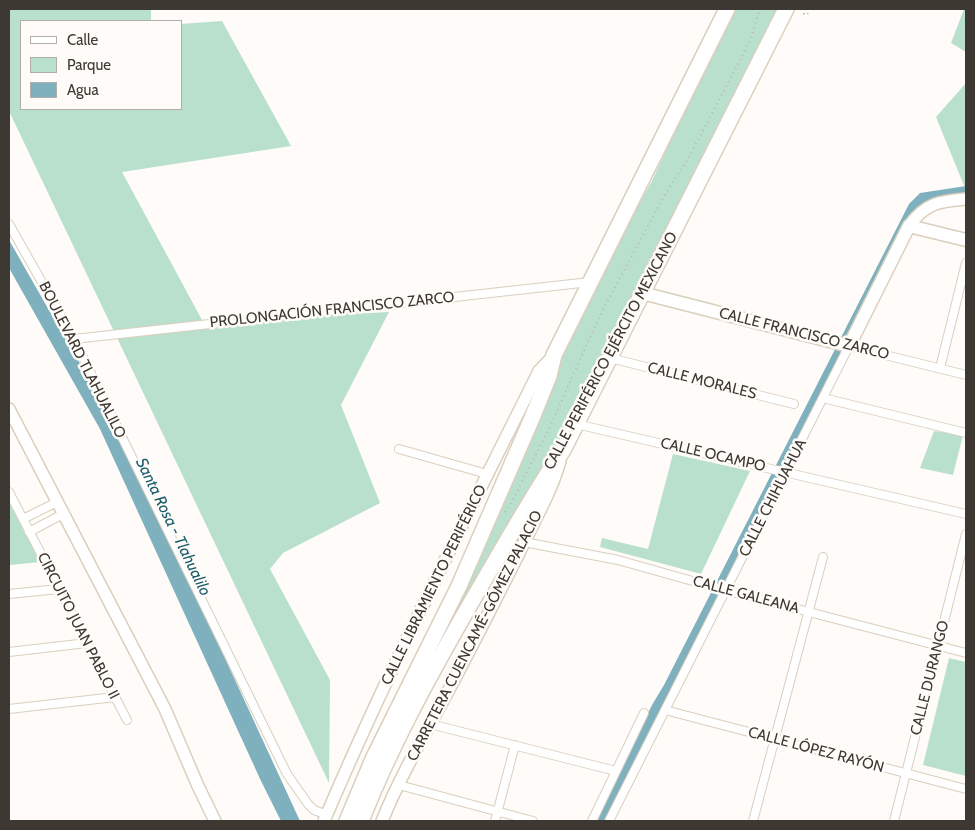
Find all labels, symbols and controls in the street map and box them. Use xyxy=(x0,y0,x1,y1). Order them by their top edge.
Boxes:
legend xyxy=(20,20,182,110)
text: Calle xyxy=(67,31,98,49)
text: Parque xyxy=(67,56,111,74)
text: Agua xyxy=(67,81,99,99)
street label: CALLE PERIFÉRICO EJÉRCITO MEXICANO xyxy=(540,229,682,473)
street label: BOULEVARD TLAHUALILO xyxy=(35,279,129,441)
street label: PROLONGACIÓN FRANCISCO ZARCO xyxy=(209,288,455,332)
street label: CALLE FRANCISCO ZARCO xyxy=(717,304,891,364)
street label: CALLE MORALES xyxy=(646,359,758,403)
street label: CALLE OCAMPO xyxy=(659,434,767,476)
street label: CALLE CHIHUAHUA xyxy=(736,436,810,560)
water label: Santa Rosa - Tlahualilo xyxy=(131,455,215,599)
street label: CALLE LIBRAMIENTO PERIFÉRICO xyxy=(378,482,490,688)
street label: CARRETERA CUENCAMÉ-GÓMEZ PALACIO xyxy=(404,508,546,764)
street label: CIRCUITO JUAN PABLO II xyxy=(33,550,123,702)
street label: CALLE GALEANA xyxy=(691,572,801,618)
street label: CALLE DURANGO xyxy=(907,619,953,737)
street label: CALLE LÓPEZ RAYÓN xyxy=(746,723,886,777)

